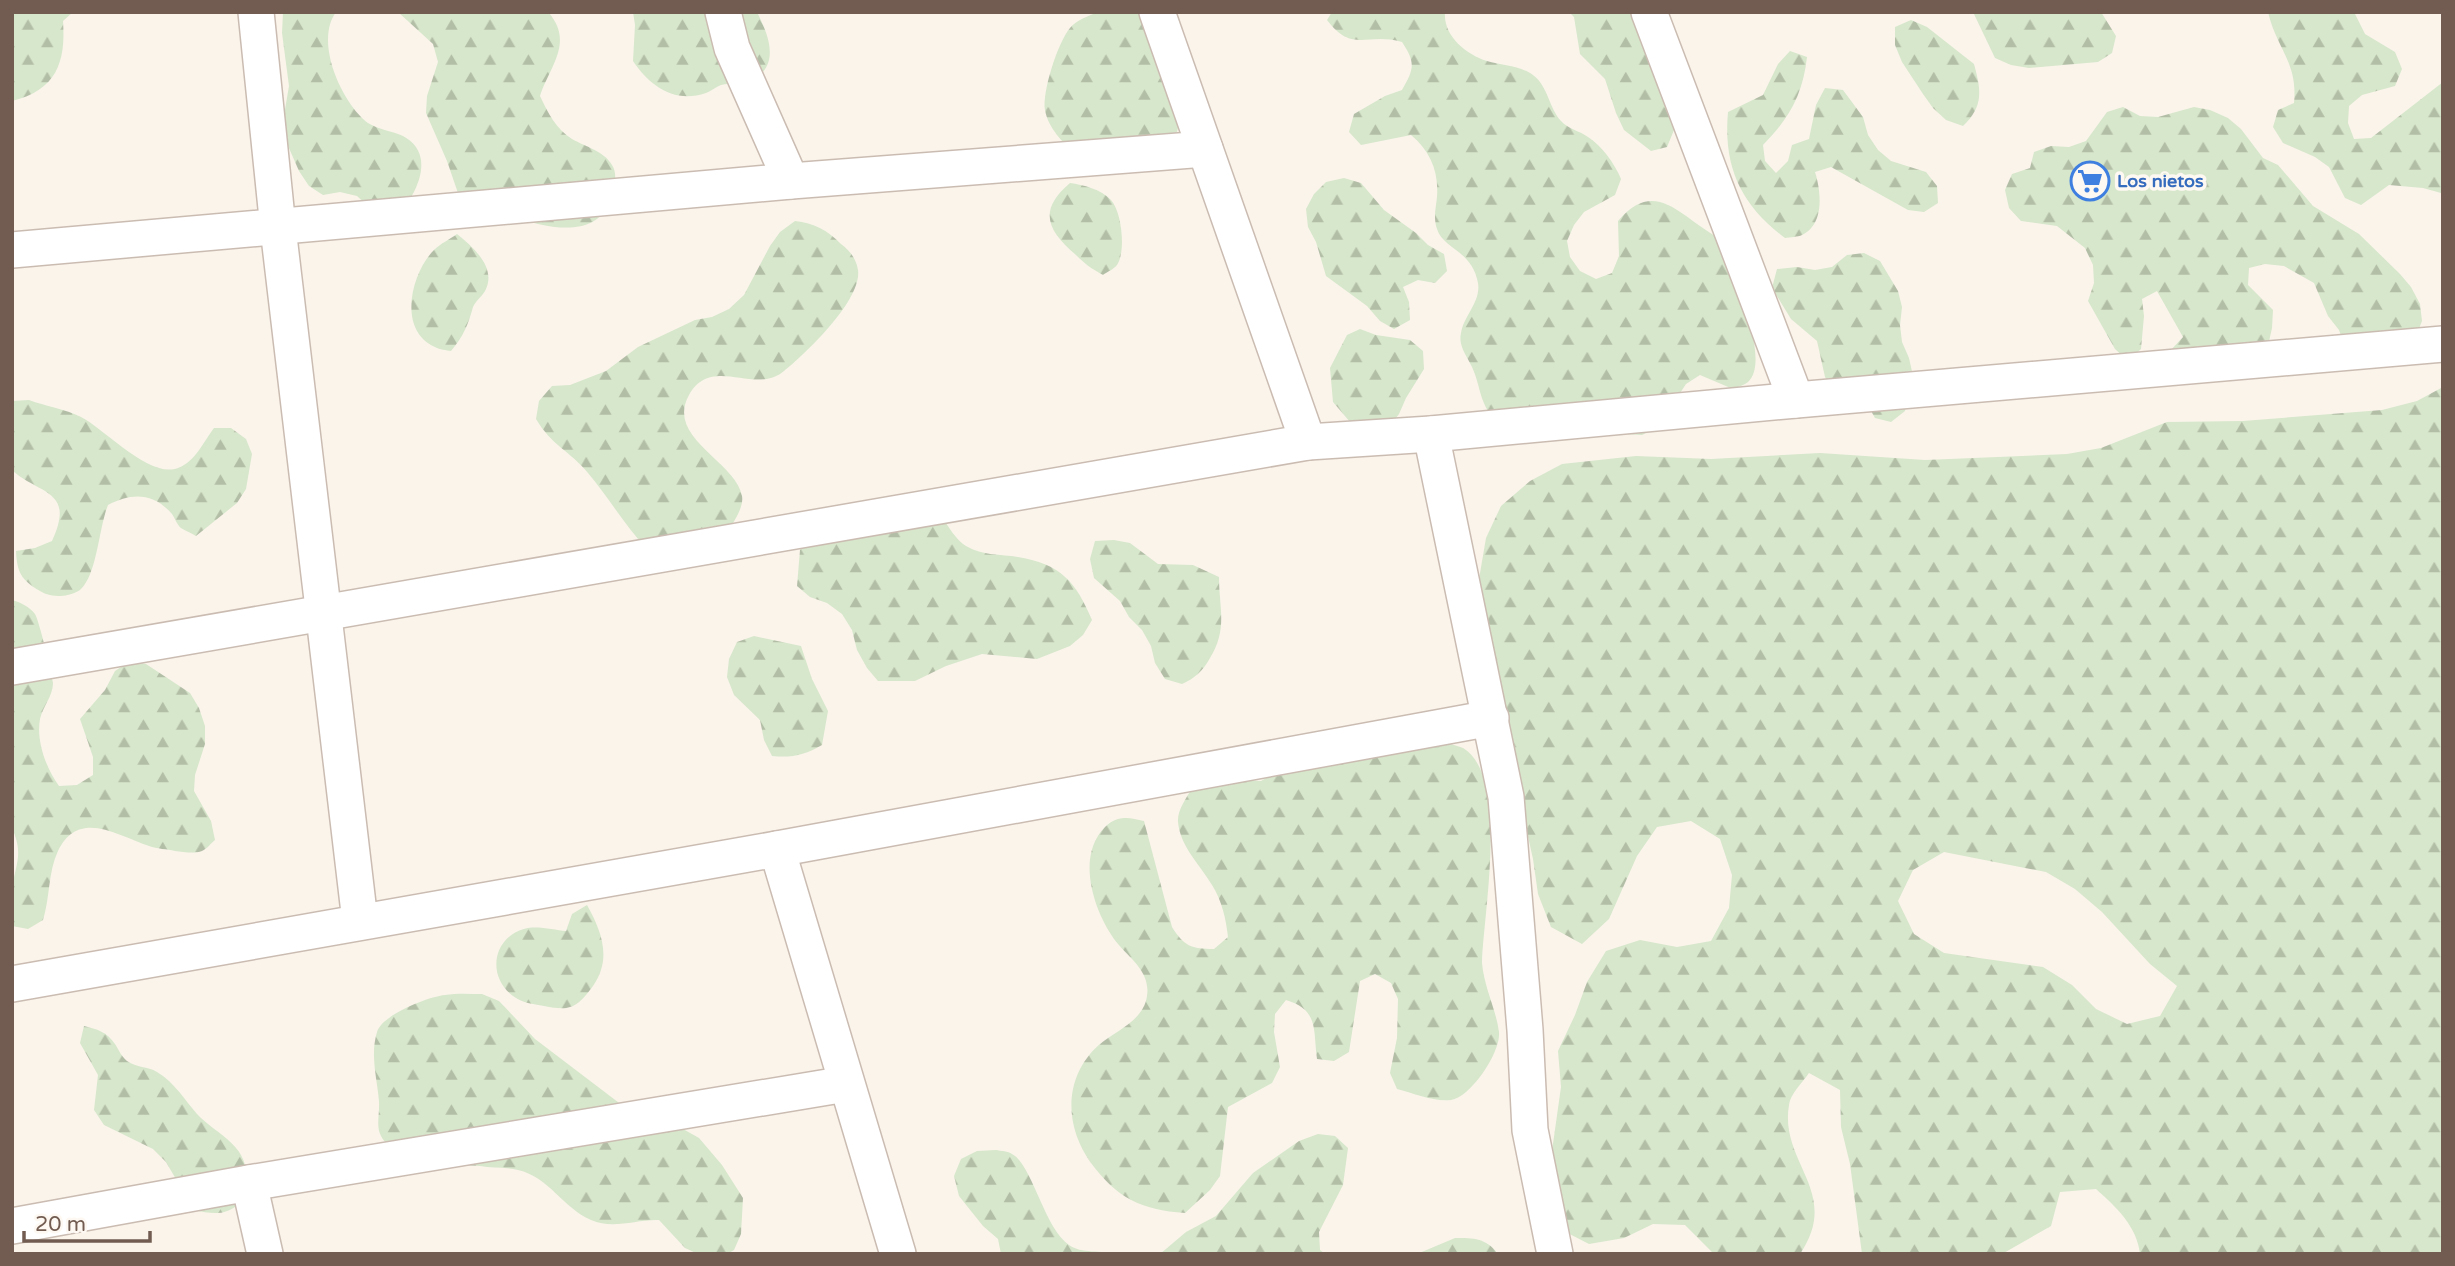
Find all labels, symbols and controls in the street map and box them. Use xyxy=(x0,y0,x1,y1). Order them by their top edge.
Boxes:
supermarket icon: Los nietos xyxy=(2069,160,2111,202)
place label: Los nietos xyxy=(2117,170,2204,192)
scale bar xyxy=(24,1200,150,1244)
text: 20 m xyxy=(35,1212,86,1237)

